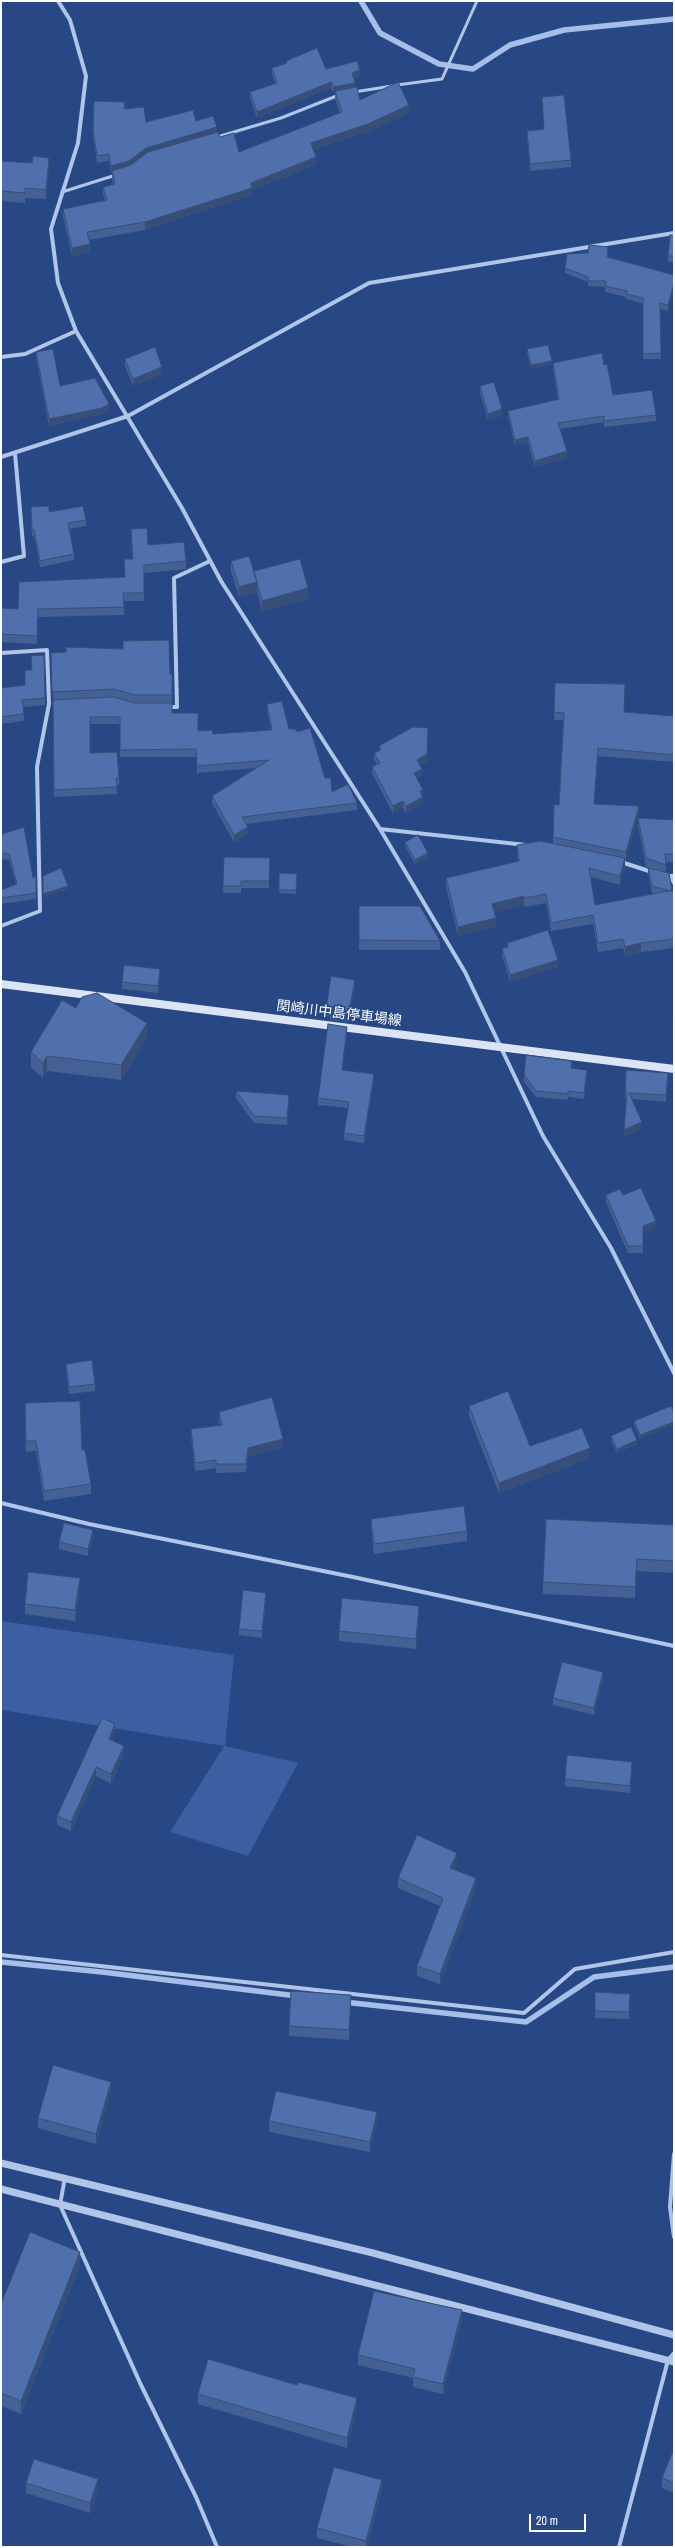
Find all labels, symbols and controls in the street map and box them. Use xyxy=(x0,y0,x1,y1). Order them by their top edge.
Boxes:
street label: 関崎川中島停車場線 xyxy=(275,998,403,1030)
scale bar xyxy=(531,2506,588,2532)
text: 20 m xyxy=(536,2513,558,2529)

